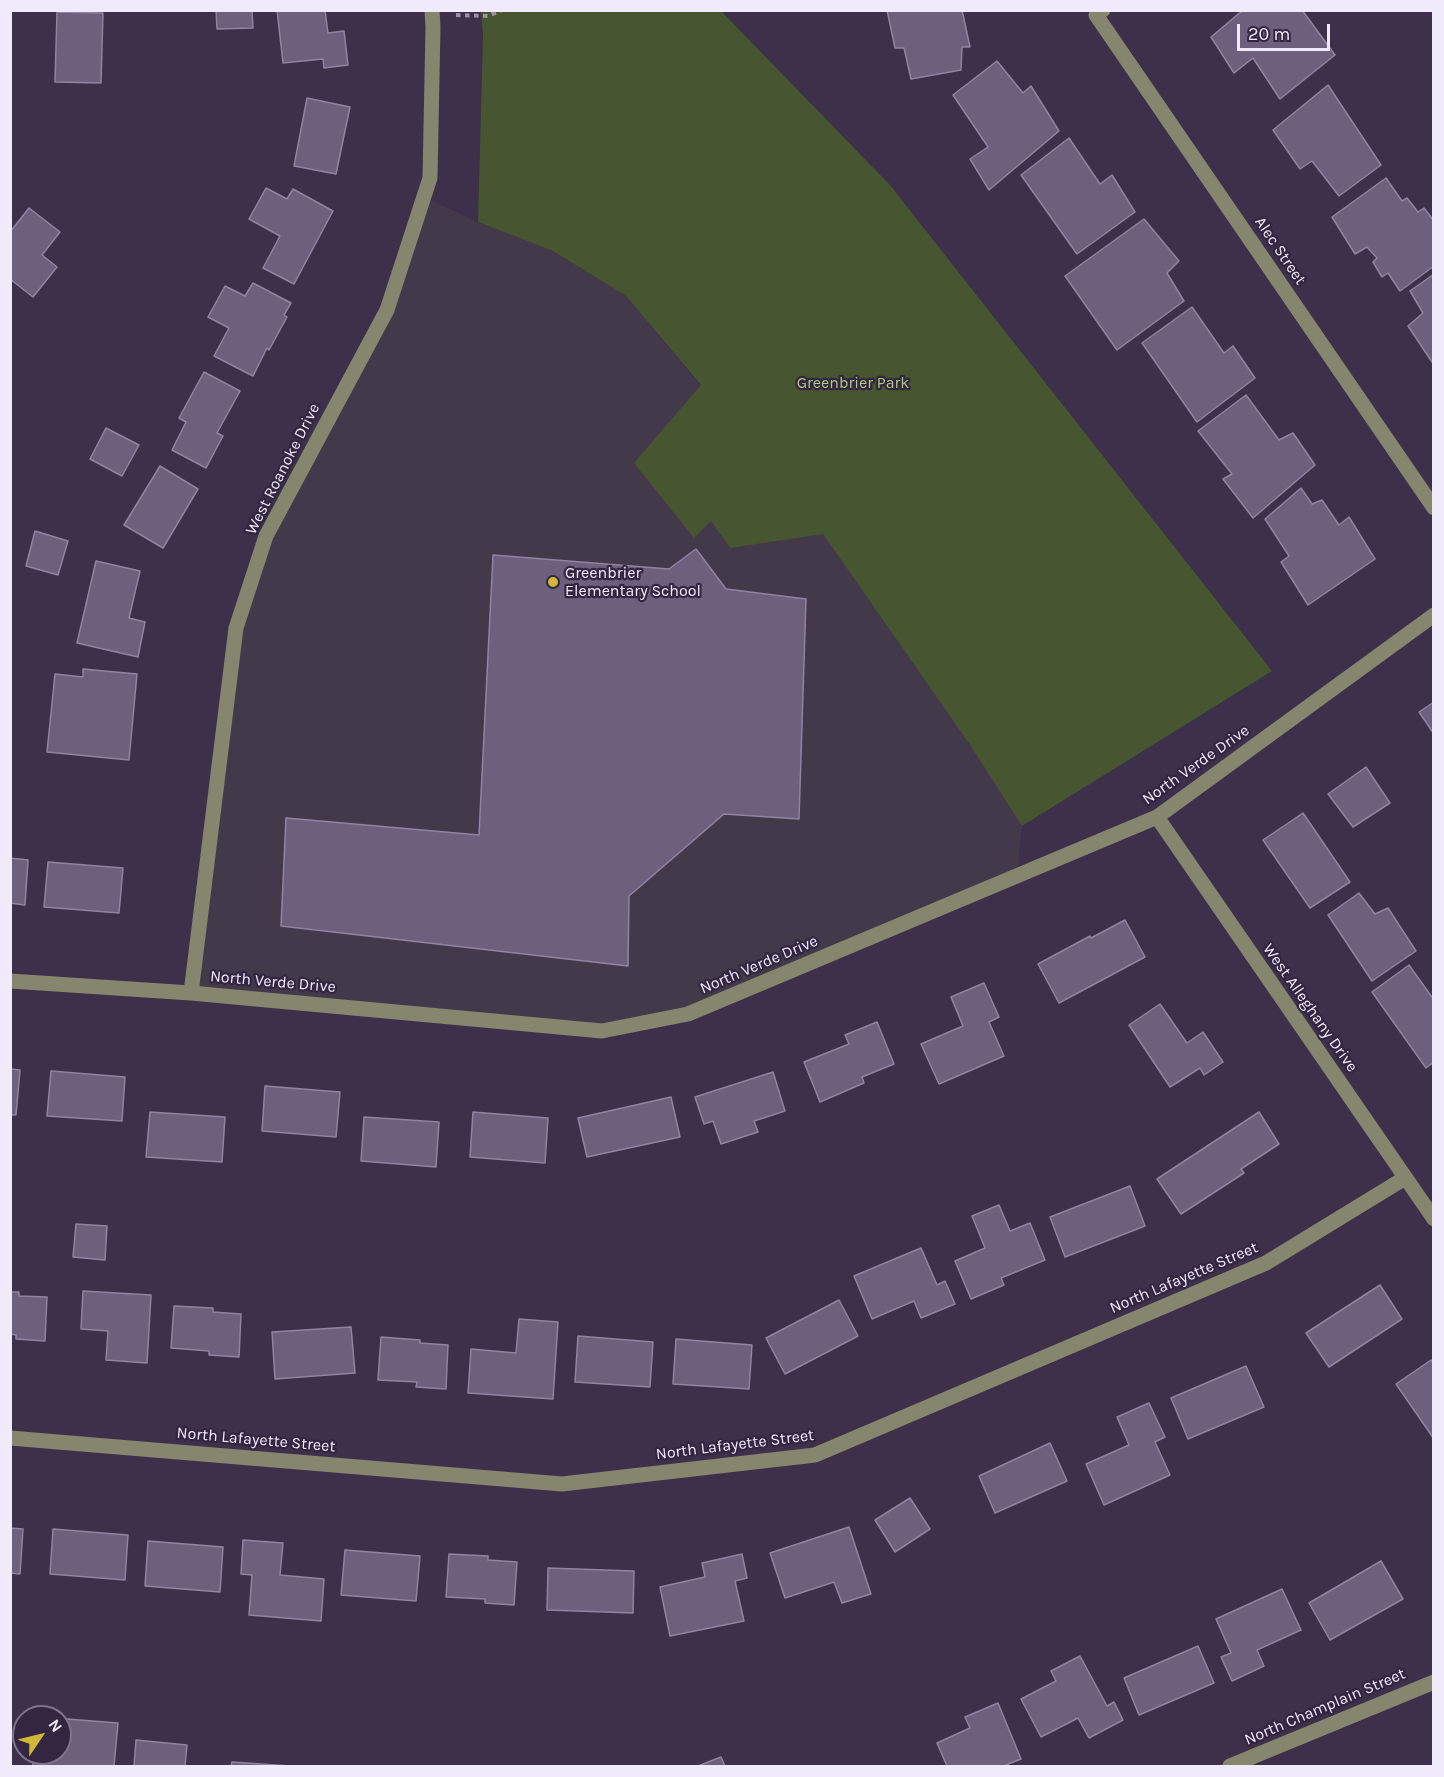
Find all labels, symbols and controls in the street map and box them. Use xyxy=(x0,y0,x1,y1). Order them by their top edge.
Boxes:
scale bar xyxy=(1240,12,1333,50)
text: 20 m xyxy=(1248,23,1290,45)
street label: Alec Street xyxy=(1250,213,1310,289)
park label: Greenbrier Park xyxy=(797,373,909,393)
street label: West Roanoke Drive xyxy=(242,400,324,538)
place label: Greenbrier Elementary School xyxy=(565,563,701,601)
marker: Greenbrier Elementary School xyxy=(546,575,560,589)
street label: North Verde Drive xyxy=(1139,721,1253,809)
street label: North Verde Drive xyxy=(697,931,821,999)
street label: West Alleghany Drive xyxy=(1258,940,1362,1076)
street label: North Verde Drive xyxy=(209,967,337,997)
street label: North Lafayette Street xyxy=(1107,1238,1261,1318)
street label: North Lafayette Street xyxy=(176,1424,336,1456)
street label: North Lafayette Street xyxy=(655,1426,815,1464)
street label: North Champlain Street xyxy=(1242,1664,1408,1750)
north arrow xyxy=(12,1705,72,1765)
text: N xyxy=(44,1715,67,1736)

